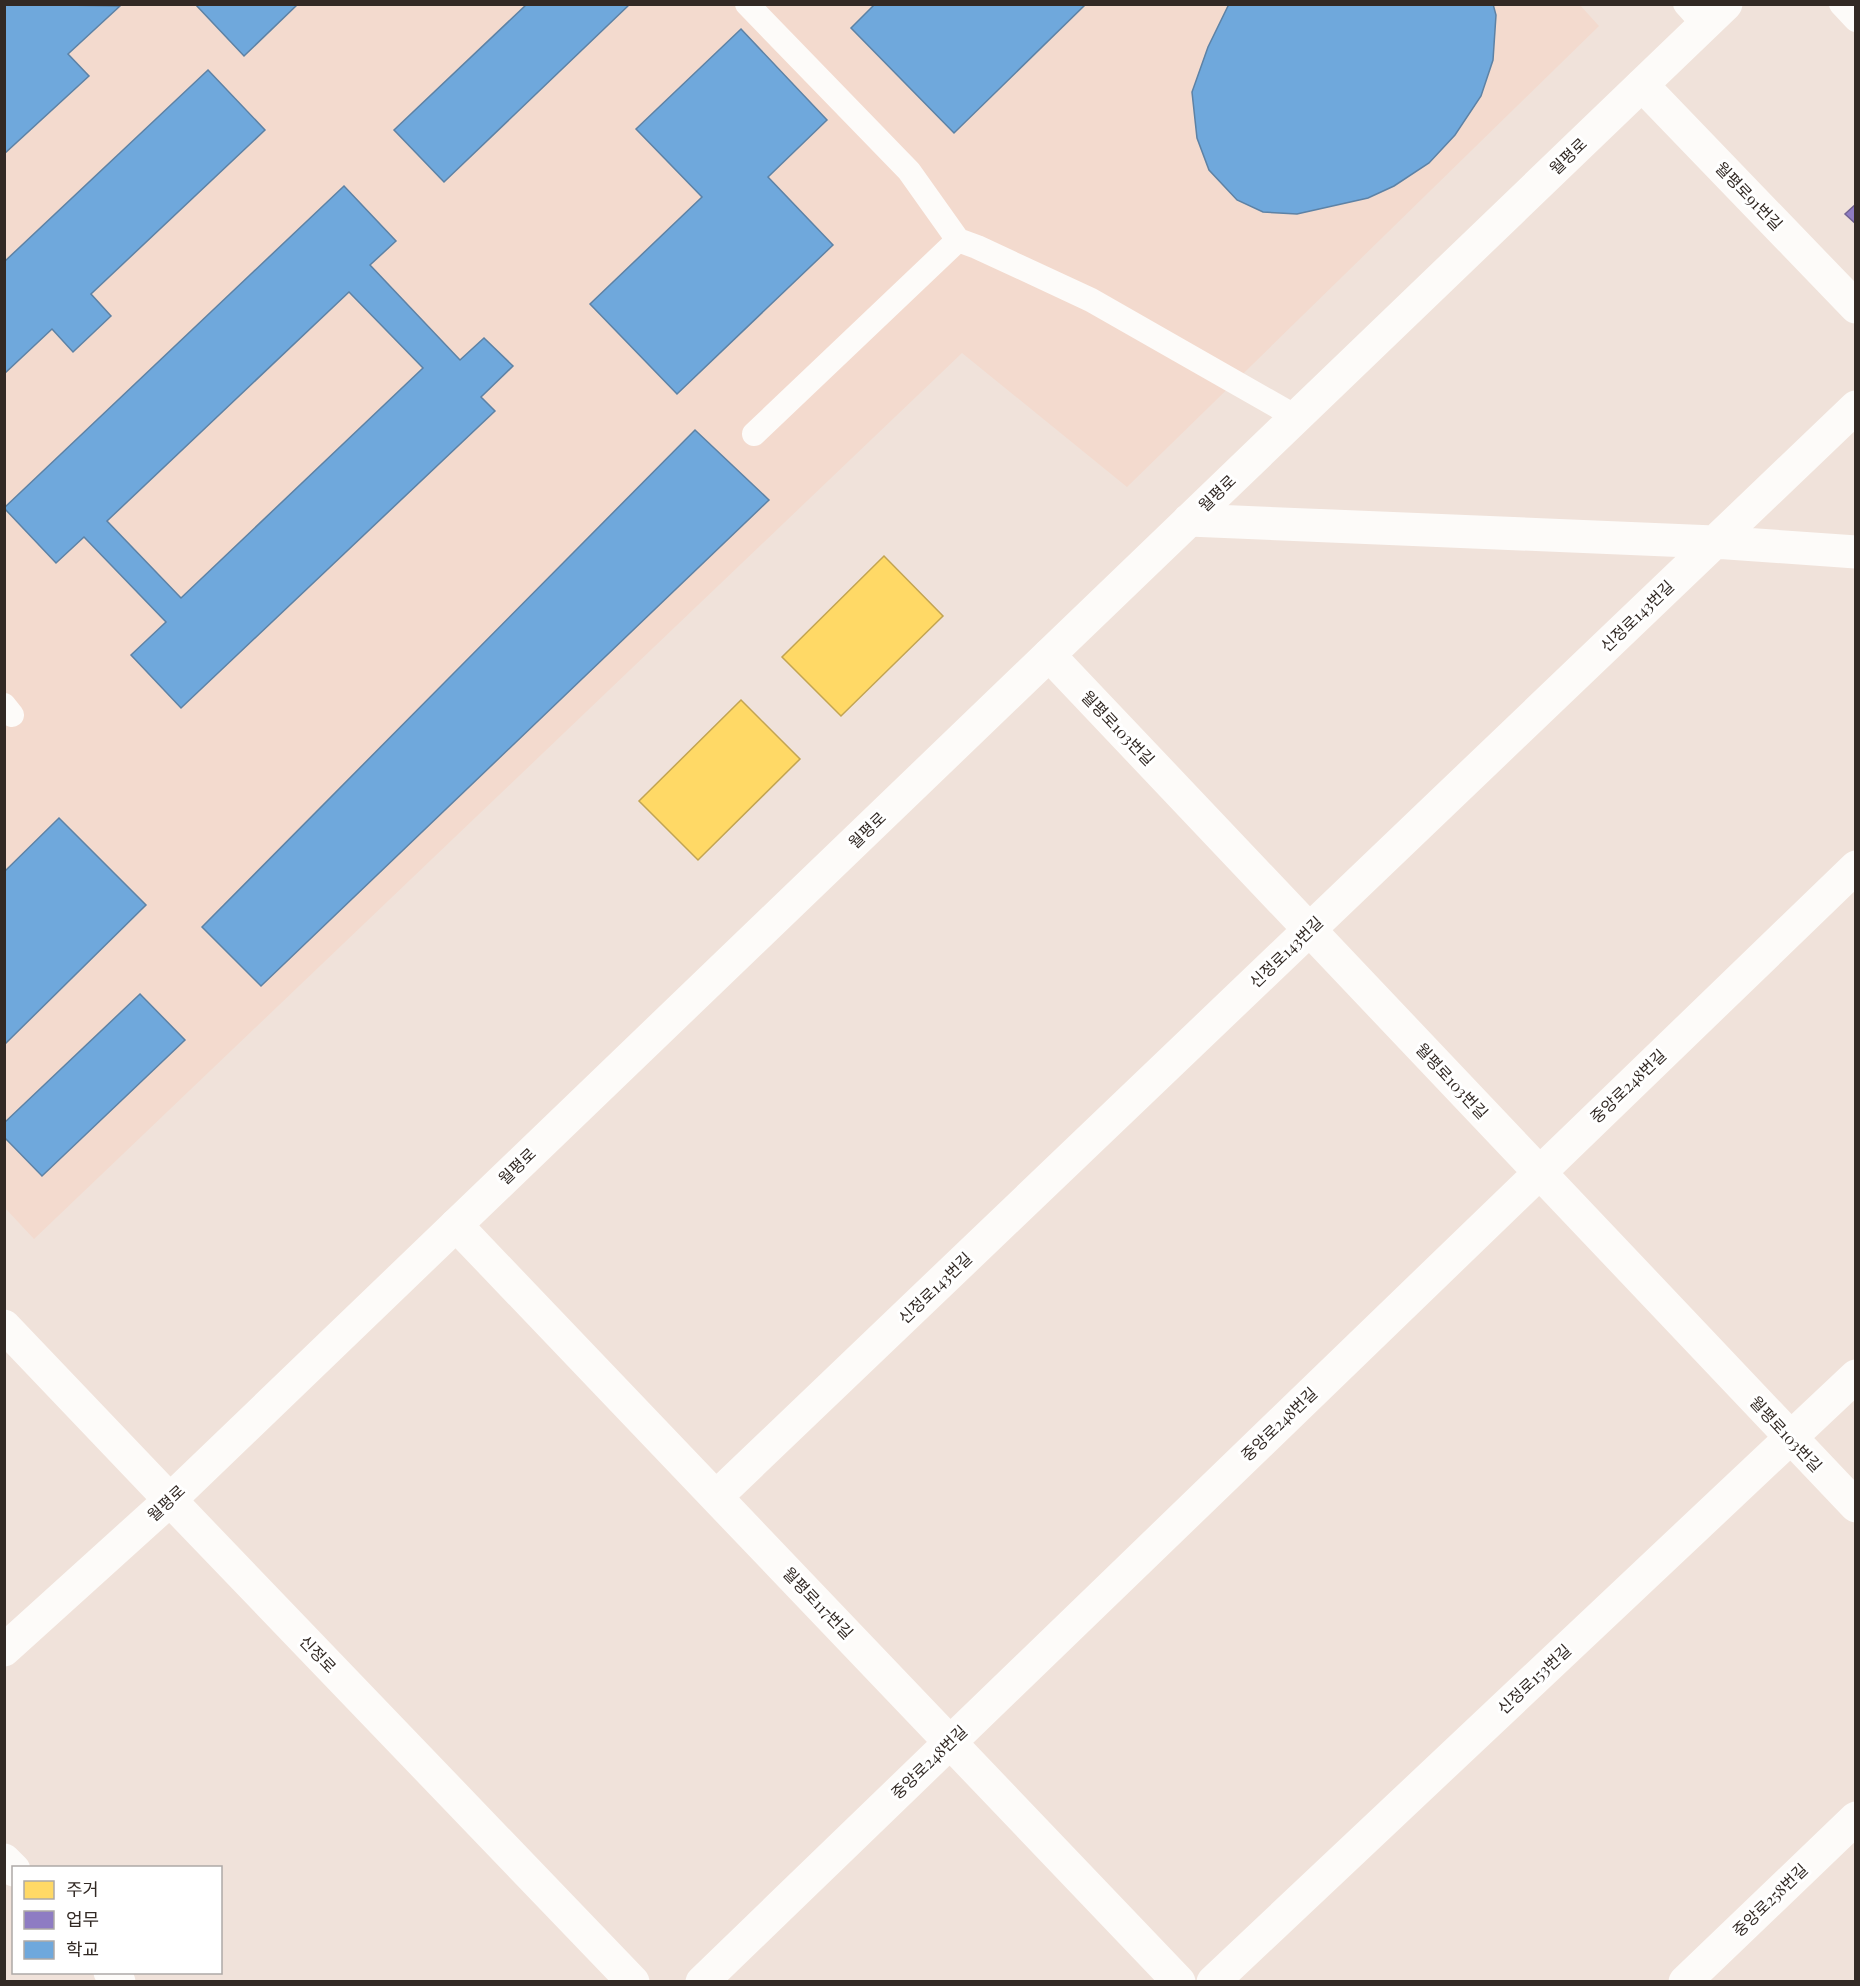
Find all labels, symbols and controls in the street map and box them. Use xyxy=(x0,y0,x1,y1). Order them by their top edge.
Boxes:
street label: 월평로 xyxy=(1544,133,1591,179)
street label: 월평로91번길 xyxy=(1711,157,1787,234)
street label: 월평로 xyxy=(1193,470,1240,516)
street label: 신정로143번길 xyxy=(1595,575,1678,656)
street label: 월평로103번길 xyxy=(1077,686,1159,770)
street label: 월평로 xyxy=(843,807,890,853)
street label: 신정로143번길 xyxy=(1244,911,1327,992)
street label: 월평로103번길 xyxy=(1412,1038,1493,1123)
street label: 중앙로248번길 xyxy=(1585,1044,1670,1127)
street label: 월평로 xyxy=(493,1143,540,1189)
street label: 신정로143번길 xyxy=(893,1247,976,1328)
street label: 중앙로248번길 xyxy=(1236,1382,1321,1465)
street label: 월평로103번길 xyxy=(1746,1391,1827,1476)
street label: 월평로 xyxy=(142,1480,189,1525)
street label: 월평로117번길 xyxy=(779,1562,858,1643)
street label: 신정로 xyxy=(295,1630,341,1677)
street label: 신정로153번길 xyxy=(1492,1639,1575,1718)
street label: 중앙로248번길 xyxy=(886,1720,971,1803)
street label: 중앙로258번길 xyxy=(1728,1859,1812,1941)
legend xyxy=(12,1866,222,1974)
text: 주거 xyxy=(66,1877,99,1901)
text: 업무 xyxy=(66,1907,99,1931)
text: 학교 xyxy=(66,1937,99,1961)

